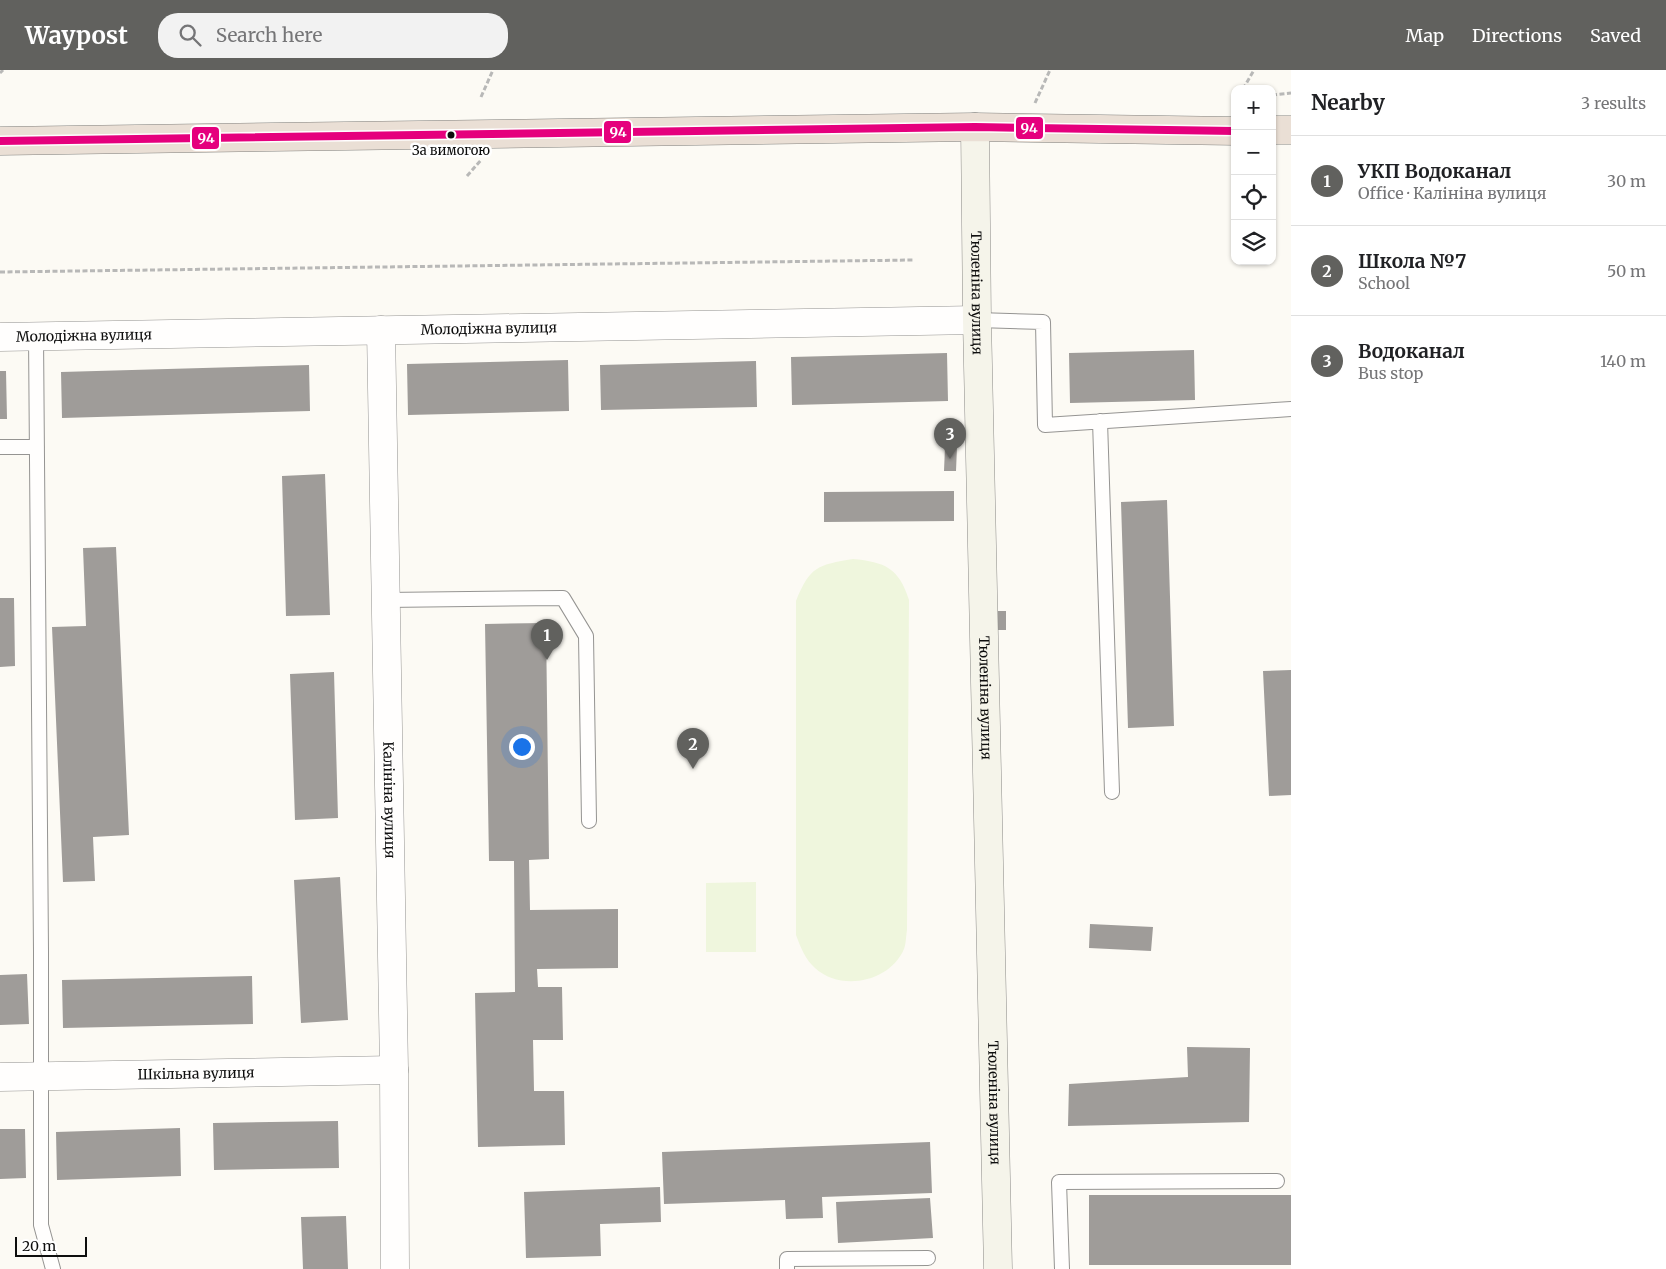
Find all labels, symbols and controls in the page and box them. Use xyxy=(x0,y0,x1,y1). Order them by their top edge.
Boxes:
search box xyxy=(158,13,508,58)
text: Waypost xyxy=(25,20,128,51)
icon: search xyxy=(176,21,204,49)
text: Search here xyxy=(216,23,322,47)
text: Map xyxy=(1406,24,1444,47)
text: Directions xyxy=(1472,24,1562,47)
text: Saved xyxy=(1590,24,1641,47)
map controls xyxy=(1231,85,1276,265)
button: + xyxy=(1231,85,1276,130)
text: Nearby xyxy=(1311,89,1385,116)
text: 3 results xyxy=(1581,93,1646,113)
line badge: 94 xyxy=(1015,116,1044,140)
text: 94 xyxy=(1020,119,1038,137)
line badge: 94 xyxy=(603,120,632,144)
text: 94 xyxy=(609,123,627,141)
line badge: 94 xyxy=(191,126,220,150)
text: 94 xyxy=(197,129,215,147)
marker: За вимогою xyxy=(446,130,456,140)
button: − xyxy=(1231,130,1276,175)
place label: За вимогою xyxy=(412,142,490,159)
text: УКП Водоканал xyxy=(1358,159,1511,183)
text: 1 xyxy=(1323,171,1331,191)
text: 30 m xyxy=(1607,171,1646,191)
button: locate xyxy=(1231,175,1276,220)
text: Office · Калініна вулиця xyxy=(1358,183,1547,203)
button: layers xyxy=(1231,220,1276,265)
street label: Тюленіна вулиця xyxy=(967,231,987,355)
text: Школа №7 xyxy=(1358,249,1466,273)
text: 2 xyxy=(1322,261,1332,281)
text: 50 m xyxy=(1607,261,1646,281)
text: School xyxy=(1358,273,1410,293)
street label: Молодіжна вулиця xyxy=(421,318,557,339)
street label: Молодіжна вулиця xyxy=(16,325,152,346)
text: Водоканал xyxy=(1358,339,1465,363)
text: 3 xyxy=(1322,351,1332,371)
text: 140 m xyxy=(1600,351,1646,371)
text: Bus stop xyxy=(1358,363,1423,383)
pin: 3 xyxy=(934,418,966,459)
pin: 1 xyxy=(531,619,563,660)
street label: Тюленіна вулиця xyxy=(975,636,996,760)
pin: 2 xyxy=(677,728,709,769)
your location xyxy=(509,734,535,760)
street label: Калініна вулиця xyxy=(379,741,399,859)
street label: Тюленіна вулиця xyxy=(984,1041,1005,1165)
street label: Шкільна вулиця xyxy=(137,1063,255,1084)
scale bar xyxy=(15,1234,88,1257)
text: 20 m xyxy=(22,1237,56,1255)

